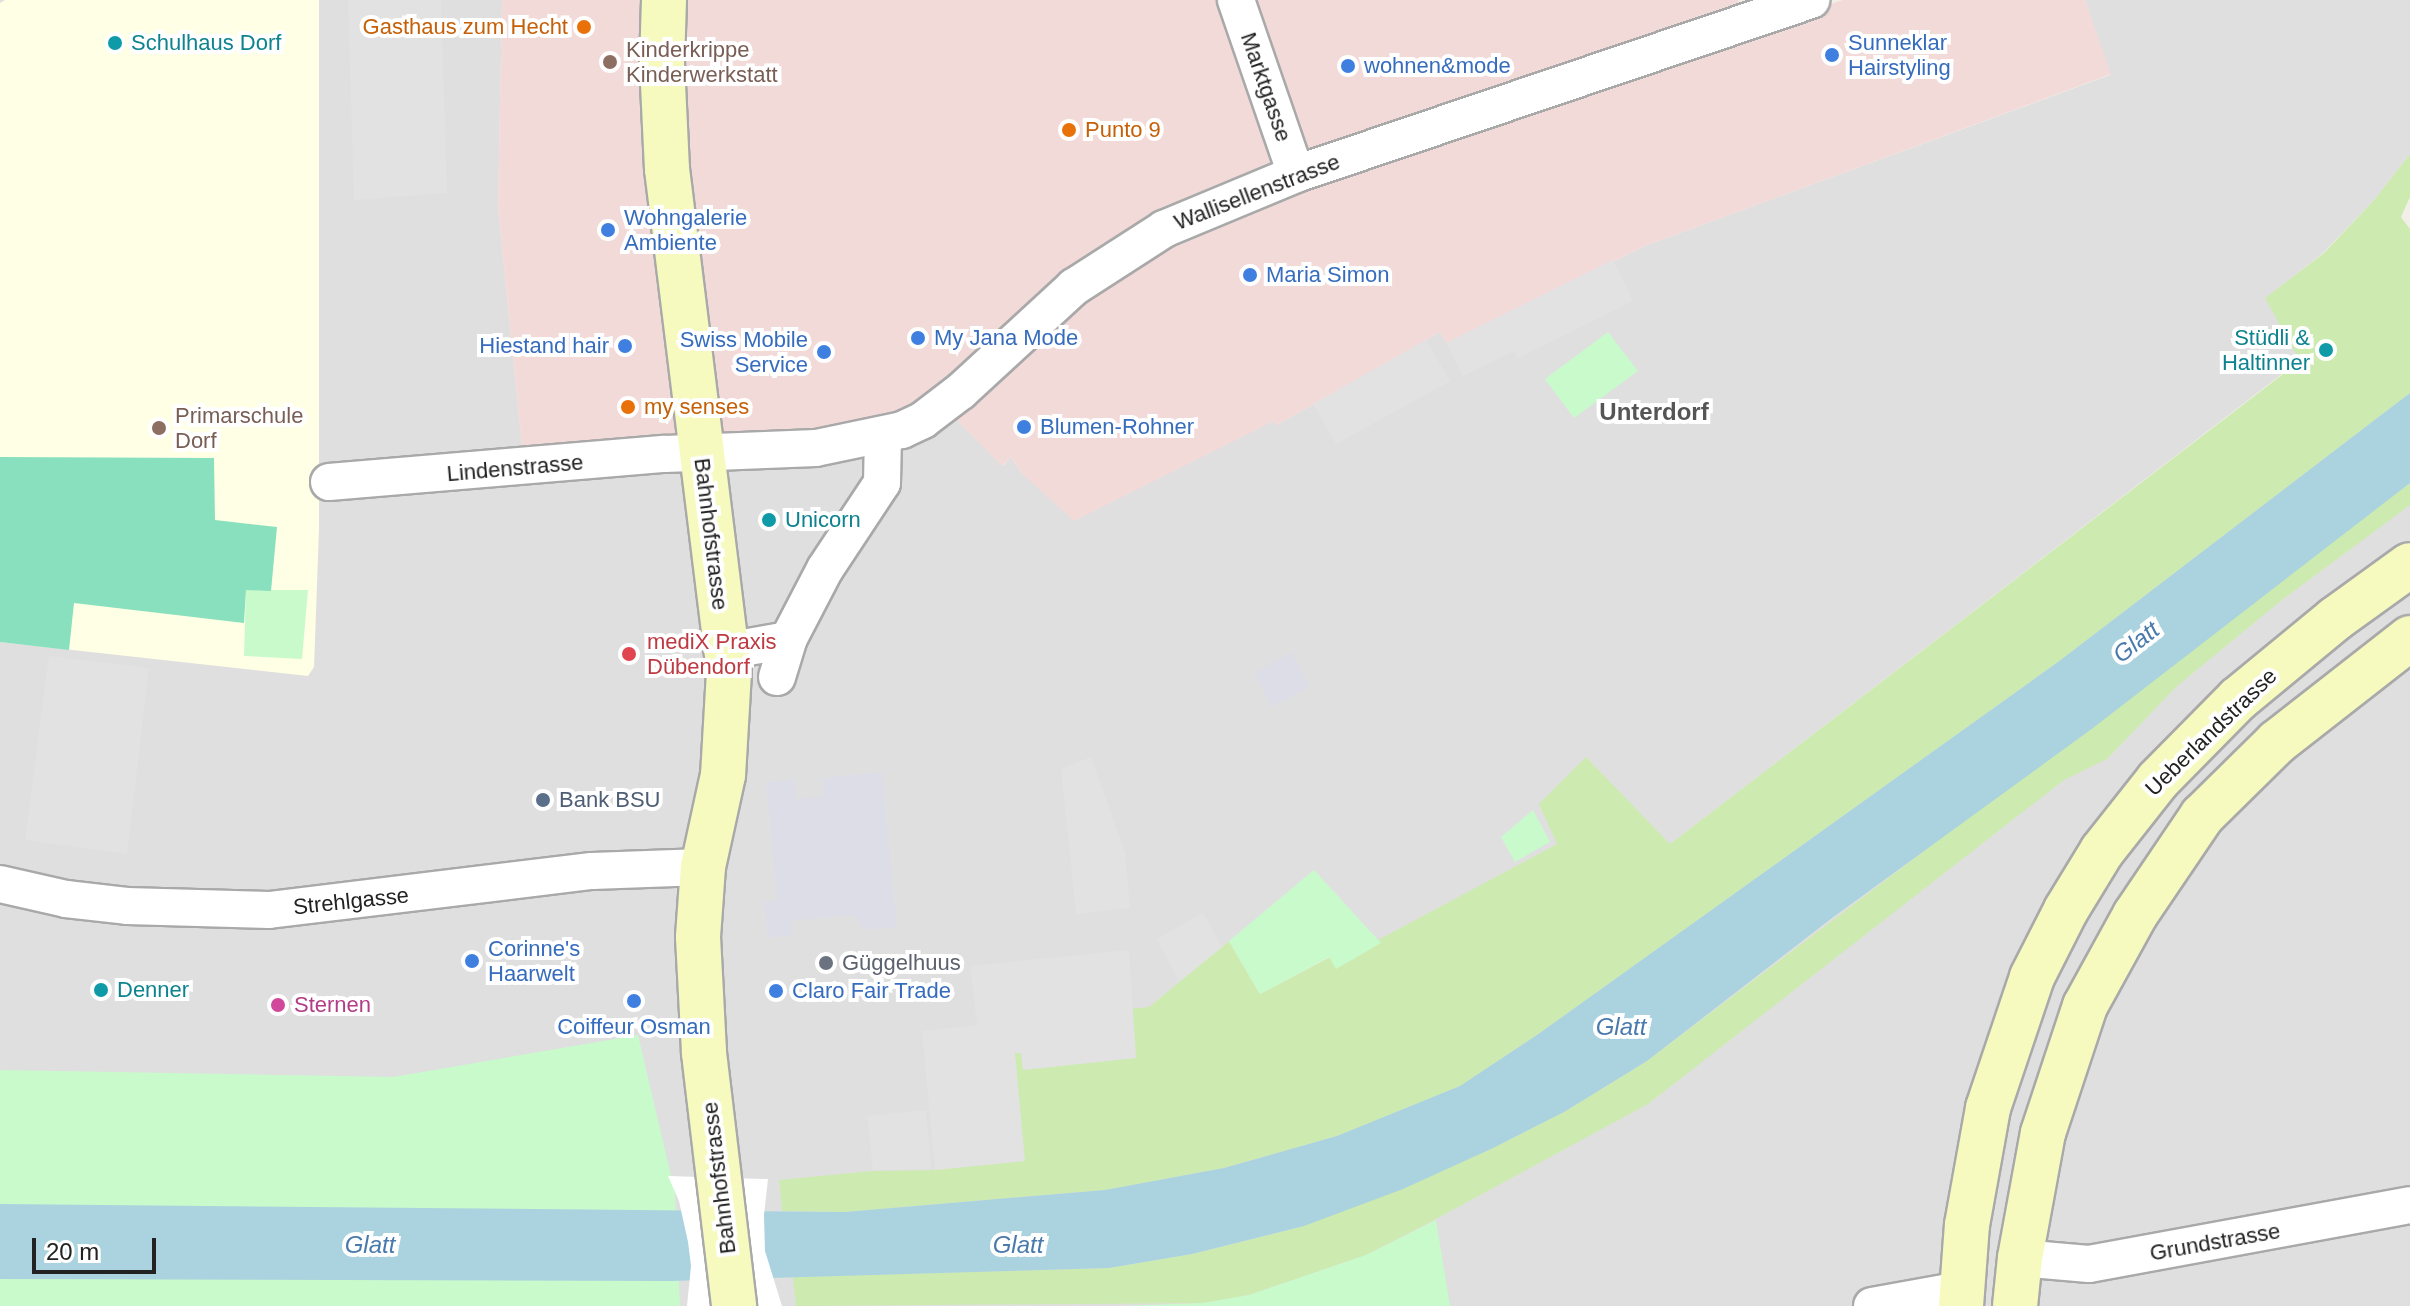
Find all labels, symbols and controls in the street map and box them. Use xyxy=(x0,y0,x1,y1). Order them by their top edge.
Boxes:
place label: Gasthaus zum Hecht xyxy=(363,14,568,40)
marker: Gasthaus zum Hecht xyxy=(575,18,593,36)
street label: Marktgasse xyxy=(1235,29,1297,145)
place label: Sunneklar Hairstyling xyxy=(1848,29,1951,80)
place label: Schulhaus Dorf xyxy=(131,30,281,56)
marker: Schulhaus Dorf xyxy=(106,34,124,52)
place label: Kinderkrippe Kinderwerkstatt xyxy=(626,36,778,88)
marker: Sunneklar Hairstyling xyxy=(1823,46,1841,64)
marker: Kinderkrippe Kinderwerkstatt xyxy=(601,53,619,71)
place label: wohnen&mode xyxy=(1364,53,1511,79)
marker: wohnen&mode xyxy=(1339,57,1357,75)
place label: Punto 9 xyxy=(1085,117,1161,143)
marker: Punto 9 xyxy=(1060,121,1078,139)
street label: Wallisellenstrasse xyxy=(1170,148,1344,236)
place label: Wohngalerie Ambiente xyxy=(624,204,747,256)
marker: Wohngalerie Ambiente xyxy=(599,221,617,239)
place label: Maria Simon xyxy=(1266,262,1389,288)
marker: Maria Simon xyxy=(1241,266,1259,284)
place label: Stüdli & Haltinner xyxy=(2222,324,2310,376)
place label: My Jana Mode xyxy=(934,325,1078,351)
place label: Swiss Mobile Service xyxy=(680,326,808,378)
marker: My Jana Mode xyxy=(909,329,927,347)
place label: Hiestand hair xyxy=(479,333,609,359)
marker: Hiestand hair xyxy=(616,337,634,355)
marker: Stüdli & Haltinner xyxy=(2317,341,2335,359)
marker: Swiss Mobile Service xyxy=(815,343,833,361)
place label: my senses xyxy=(644,394,749,420)
marker: my senses xyxy=(619,398,637,416)
district label: Unterdorf xyxy=(1599,398,1709,426)
place label: Primarschule Dorf xyxy=(175,402,303,454)
place label: Blumen-Rohner xyxy=(1040,414,1194,440)
marker: Blumen-Rohner xyxy=(1015,418,1033,436)
marker: Primarschule Dorf xyxy=(150,419,168,437)
street label: Lindenstrasse xyxy=(446,449,584,487)
street label: Bahnhofstrasse xyxy=(689,457,733,611)
place label: Unicorn xyxy=(785,507,861,533)
marker: Unicorn xyxy=(760,511,778,529)
water label: Glatt xyxy=(2107,615,2165,669)
place label: mediX Praxis Dübendorf xyxy=(647,628,777,680)
marker: mediX Praxis Dübendorf xyxy=(618,643,640,665)
street label: Ueberlandstrasse xyxy=(2140,663,2282,801)
place label: Bank BSU xyxy=(559,787,660,813)
marker: Bank BSU xyxy=(534,791,552,809)
street label: Strehlgasse xyxy=(292,882,410,920)
place label: Corinne's Haarwelt xyxy=(488,935,580,986)
place label: Güggelhuus xyxy=(842,950,961,976)
marker: Corinne's Haarwelt xyxy=(463,952,481,970)
marker: Güggelhuus xyxy=(817,954,835,972)
place label: Denner xyxy=(117,977,189,1003)
place label: Claro Fair Trade xyxy=(792,978,951,1004)
marker: Denner xyxy=(92,981,110,999)
marker: Claro Fair Trade xyxy=(767,982,785,1000)
place label: Sternen xyxy=(294,992,371,1018)
marker: Coiffeur Osman xyxy=(625,992,643,1010)
marker: Sternen xyxy=(269,996,287,1014)
water label: Glatt xyxy=(1596,1013,1646,1041)
place label: Coiffeur Osman xyxy=(557,1014,711,1040)
street label: Bahnhofstrasse xyxy=(697,1101,741,1255)
street label: Grundstrasse xyxy=(2148,1218,2282,1266)
scale bar xyxy=(36,1222,160,1272)
water label: Glatt xyxy=(345,1231,395,1259)
water label: Glatt xyxy=(993,1231,1043,1259)
text: 20 m xyxy=(46,1238,99,1265)

